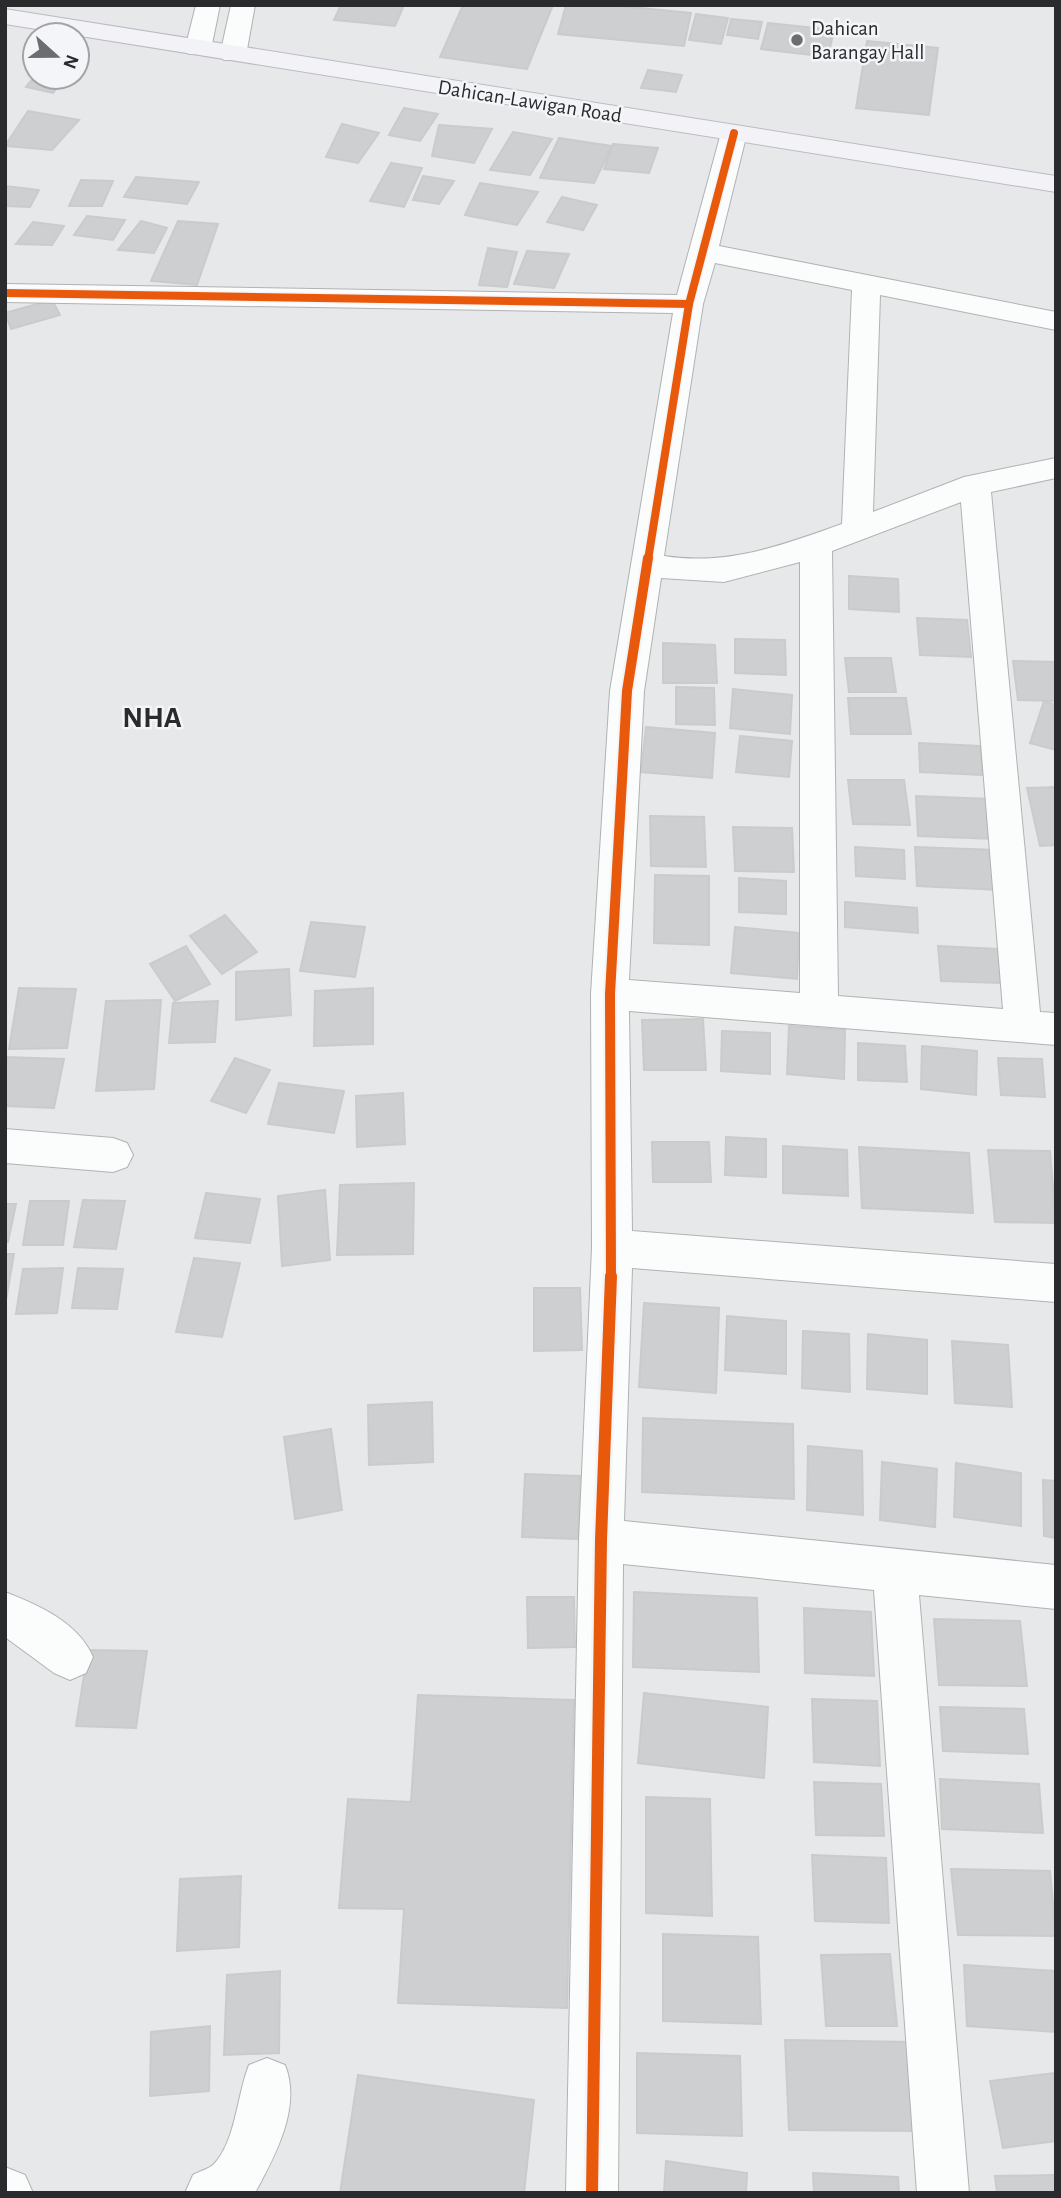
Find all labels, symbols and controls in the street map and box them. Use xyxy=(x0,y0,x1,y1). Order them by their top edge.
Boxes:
place label: Dahican Barangay Hall xyxy=(811,18,925,63)
north arrow xyxy=(21,21,91,91)
marker: Dahican Barangay Hall xyxy=(789,32,805,48)
text: N xyxy=(59,52,82,71)
street label: Dahican-Lawigan Road xyxy=(436,77,624,126)
district label: NHA xyxy=(122,703,182,733)

